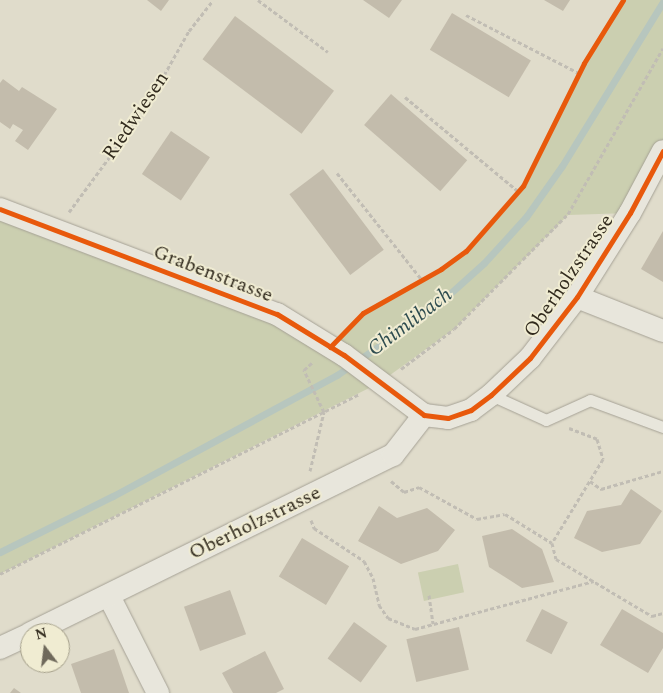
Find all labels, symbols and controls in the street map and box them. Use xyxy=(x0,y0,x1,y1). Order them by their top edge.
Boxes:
street label: Riedwiesen xyxy=(98,67,174,165)
street label: Oberholzstrasse xyxy=(519,210,619,342)
street label: Grabenstrasse xyxy=(150,240,276,308)
water label: Chimlibach xyxy=(363,282,457,362)
street label: Oberholzstrasse xyxy=(185,481,325,565)
text: N xyxy=(33,622,49,646)
north arrow xyxy=(20,623,70,673)

